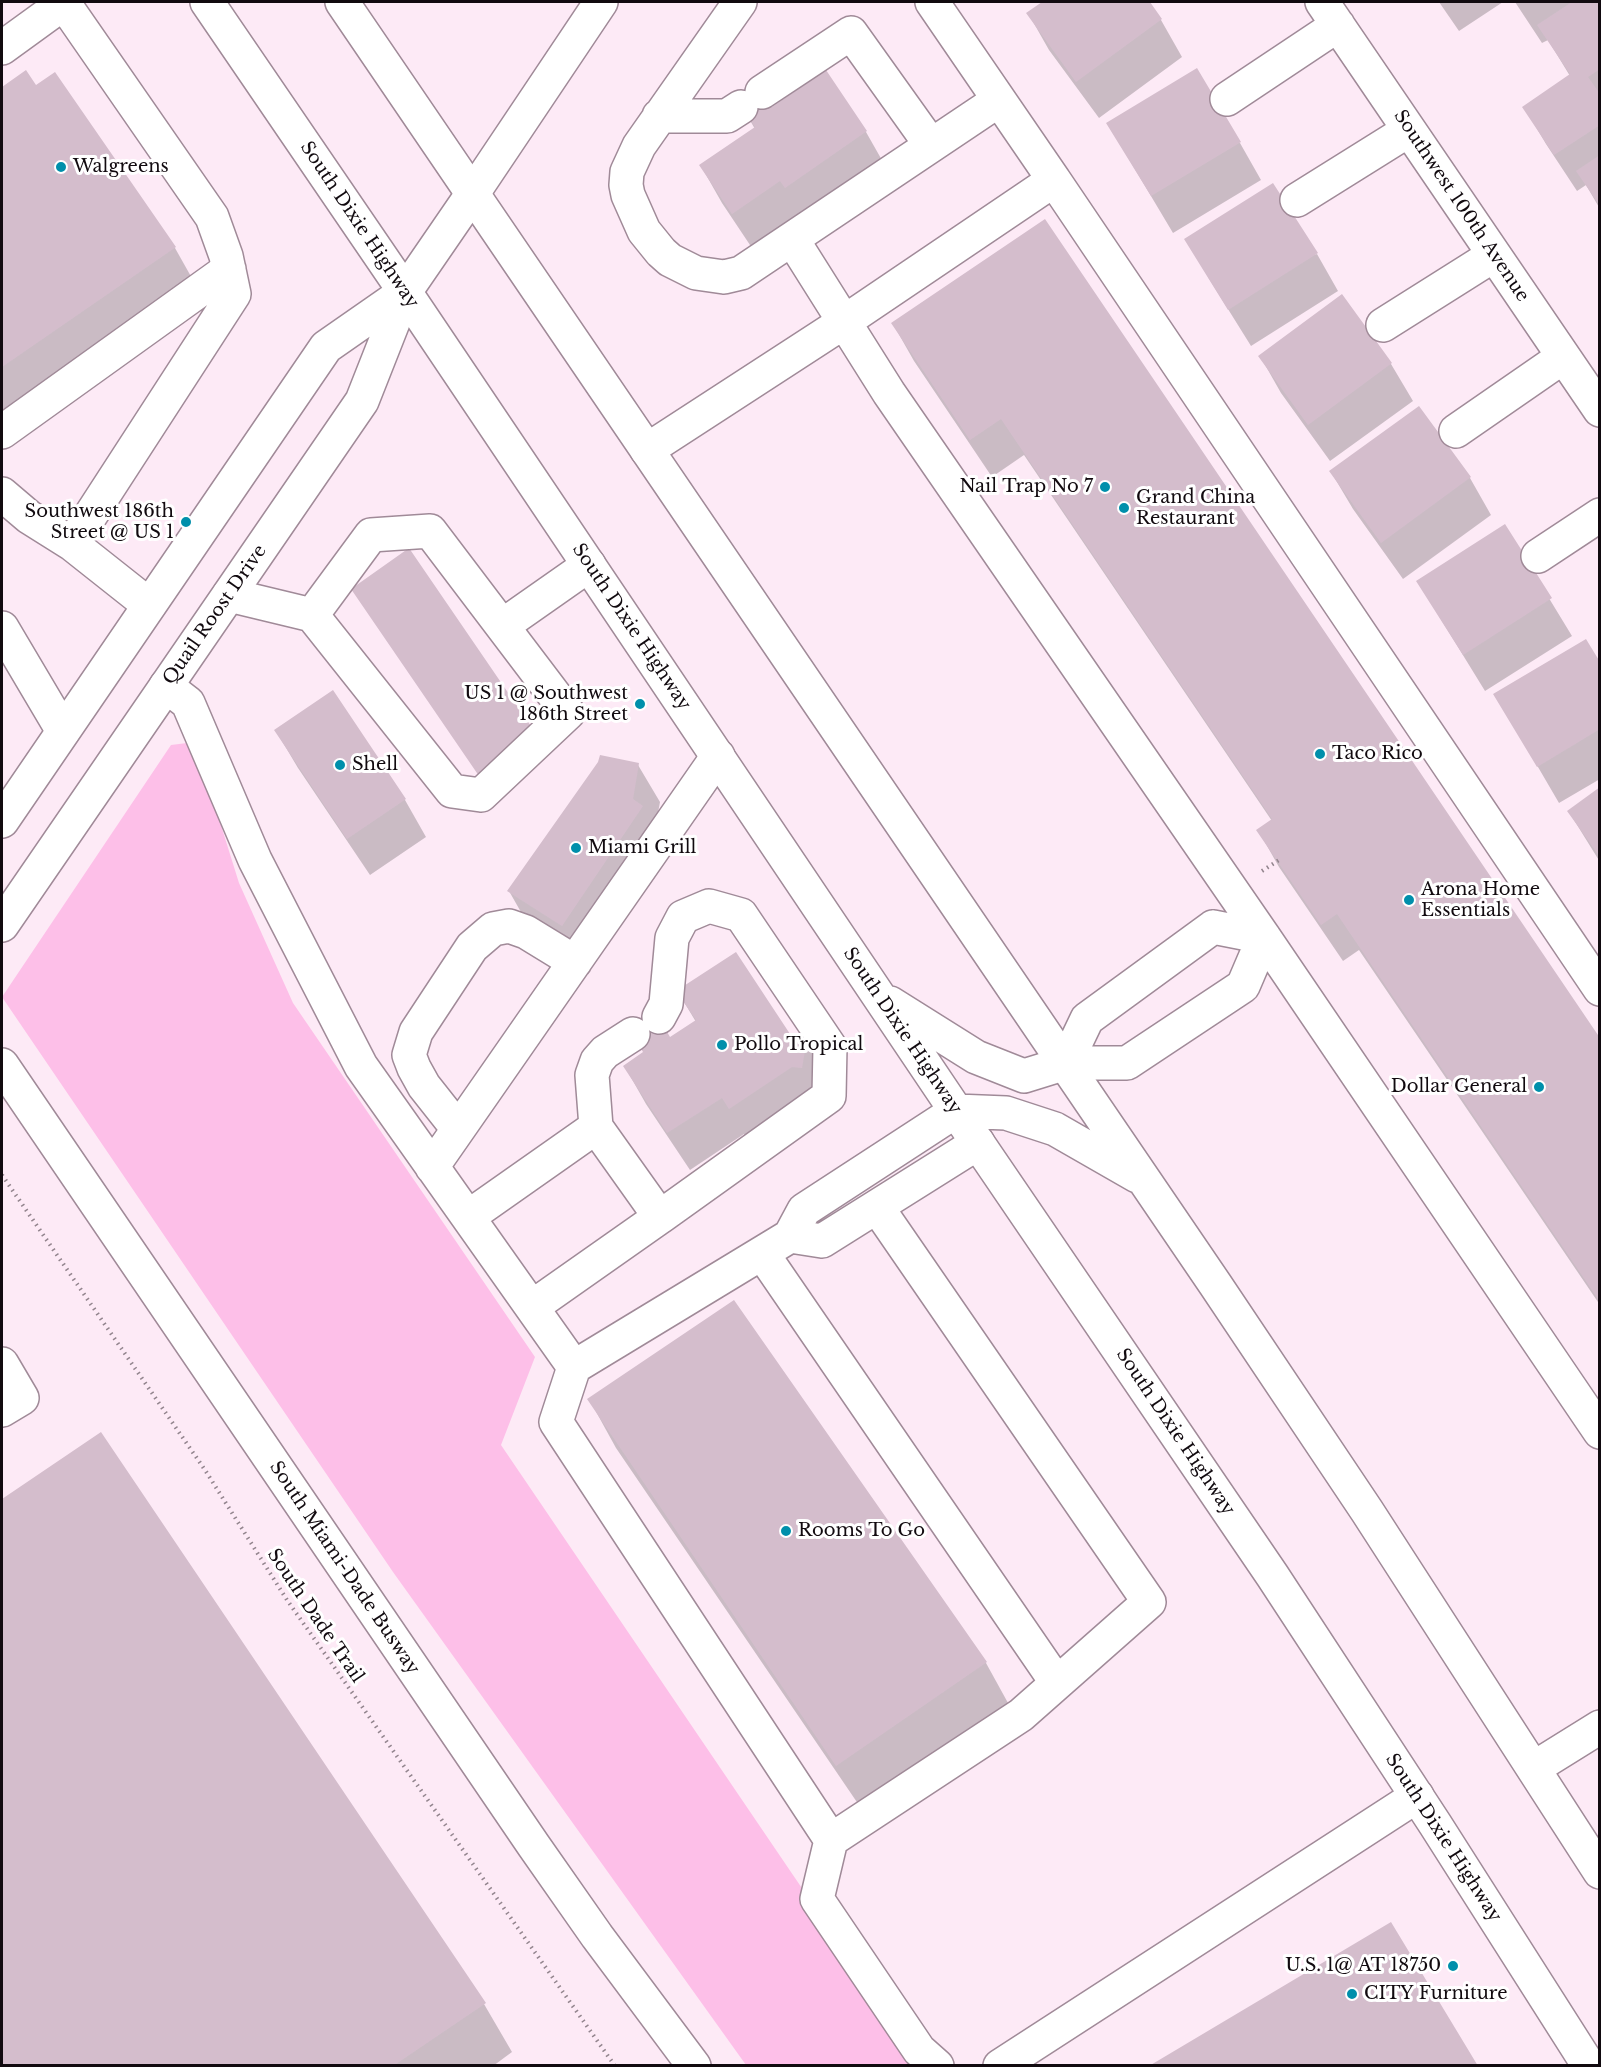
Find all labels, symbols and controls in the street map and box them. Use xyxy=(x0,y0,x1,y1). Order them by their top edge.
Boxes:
street label: Southwest 100th Avenue xyxy=(1389,106,1533,306)
street label: South Dixie Highway xyxy=(295,138,423,312)
place label: Walgreens xyxy=(73,156,169,178)
marker: Walgreens xyxy=(54,160,68,174)
place label: Nail Trap No 7 xyxy=(960,476,1093,498)
marker: Nail Trap No 7 xyxy=(1098,480,1112,494)
place label: Grand China Restaurant xyxy=(1136,487,1255,530)
place label: Southwest 186th Street @ US 1 xyxy=(25,501,174,544)
marker: Grand China Restaurant xyxy=(1117,501,1131,515)
marker: Southwest 186th Street @ US 1 xyxy=(179,515,193,529)
street label: South Dixie Highway xyxy=(567,540,695,714)
street label: Quail Roost Drive xyxy=(159,541,271,689)
place label: US 1 @ Southwest 186th Street xyxy=(464,683,628,726)
marker: US 1 @ Southwest 186th Street xyxy=(633,697,647,711)
place label: Taco Rico xyxy=(1332,743,1423,765)
marker: Taco Rico xyxy=(1313,747,1327,761)
place label: Shell xyxy=(352,754,398,776)
marker: Shell xyxy=(333,758,347,772)
place label: Miami Grill xyxy=(588,837,696,859)
marker: Miami Grill xyxy=(569,841,583,855)
place label: Arona Home Essentials xyxy=(1421,879,1540,922)
marker: Arona Home Essentials xyxy=(1402,893,1416,907)
street label: South Dixie Highway xyxy=(838,944,966,1118)
place label: Pollo Tropical xyxy=(734,1034,863,1056)
marker: Pollo Tropical xyxy=(715,1038,729,1052)
place label: Dollar General xyxy=(1391,1076,1527,1098)
marker: Dollar General xyxy=(1532,1080,1546,1094)
street label: South Dixie Highway xyxy=(1111,1345,1239,1519)
street label: South Miami-Dade Busway xyxy=(264,1457,424,1679)
place label: Rooms To Go xyxy=(798,1520,925,1542)
marker: Rooms To Go xyxy=(779,1524,793,1538)
street label: South Dade Trail xyxy=(262,1545,368,1687)
street label: South Dixie Highway xyxy=(1380,1750,1506,1926)
place label: U.S. 1@ AT 18750 xyxy=(1285,1955,1441,1977)
marker: U.S. 1@ AT 18750 xyxy=(1446,1959,1460,1973)
place label: CITY Furniture xyxy=(1364,1983,1508,2005)
marker: CITY Furniture xyxy=(1345,1987,1359,2001)

